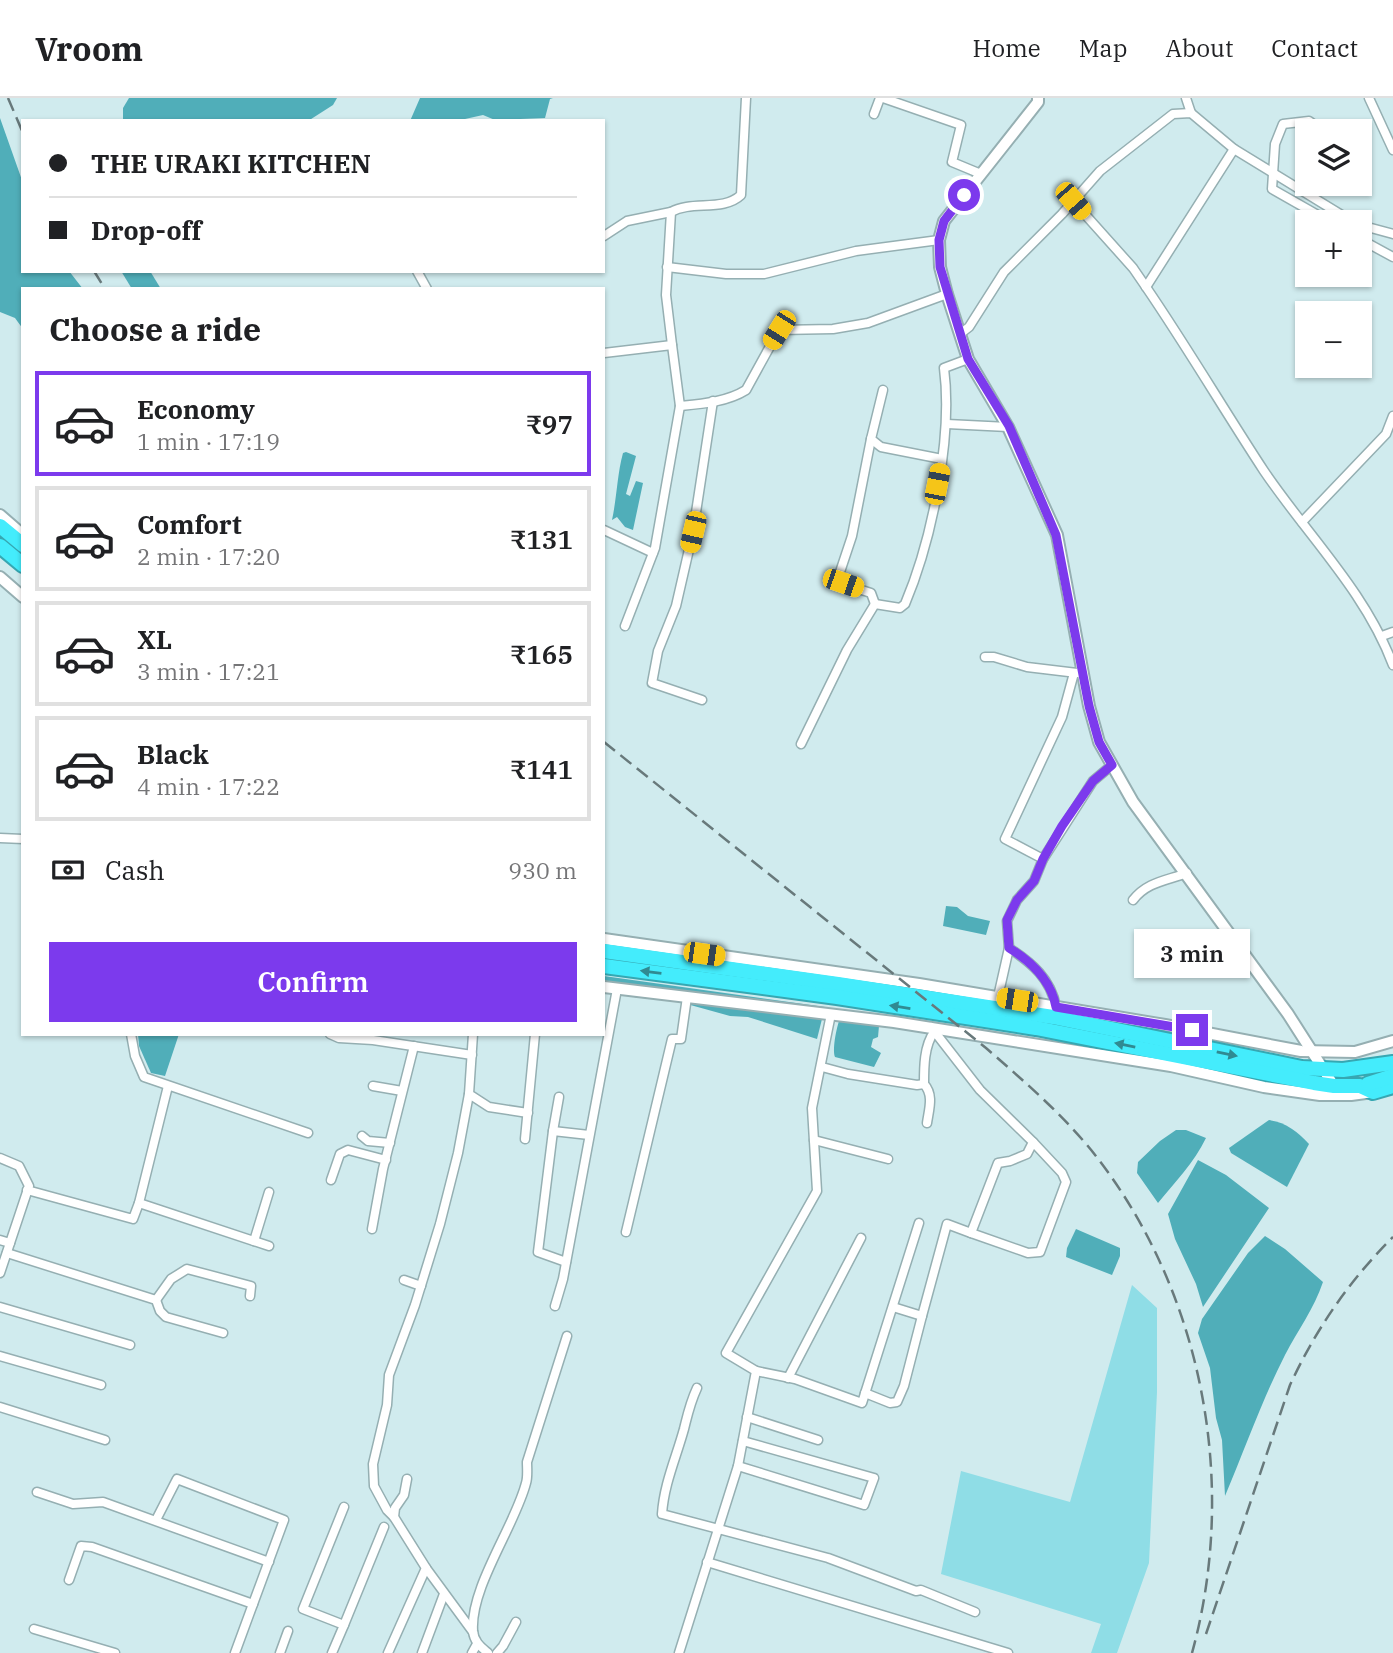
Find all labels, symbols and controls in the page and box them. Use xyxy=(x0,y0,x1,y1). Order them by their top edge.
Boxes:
text: Vroom xyxy=(35,27,143,70)
text: Home xyxy=(973,32,1041,64)
text: Map xyxy=(1079,32,1127,64)
text: About xyxy=(1165,32,1233,64)
text: Contact xyxy=(1271,32,1358,64)
map controls xyxy=(1295,119,1372,378)
button: layers xyxy=(1295,119,1372,196)
text: THE URAKI KITCHEN xyxy=(91,146,371,180)
car xyxy=(1052,178,1095,224)
route start xyxy=(948,179,980,211)
button: + xyxy=(1295,210,1372,287)
text: Drop-off xyxy=(91,213,202,247)
button: − xyxy=(1295,301,1372,378)
car xyxy=(759,307,800,353)
text: Choose a ride xyxy=(49,308,261,350)
icon: car xyxy=(53,392,116,455)
text: Economy xyxy=(137,392,255,426)
text: ₹97 xyxy=(525,407,573,441)
text: 1 min · 17:19 xyxy=(137,426,280,456)
car xyxy=(923,461,952,507)
icon: car xyxy=(53,507,116,570)
text: Comfort xyxy=(137,507,242,541)
car xyxy=(679,509,708,555)
text: ₹131 xyxy=(510,522,573,556)
text: 2 min · 17:20 xyxy=(137,541,280,571)
car xyxy=(820,566,867,600)
icon: car xyxy=(53,622,116,685)
text: XL xyxy=(137,622,172,656)
text: ₹165 xyxy=(510,637,573,671)
text: 3 min · 17:21 xyxy=(137,656,280,686)
icon: car xyxy=(53,737,116,800)
text: Black xyxy=(137,737,209,771)
text: ₹141 xyxy=(510,752,573,786)
text: 4 min · 17:22 xyxy=(137,771,280,801)
icon: cash xyxy=(49,851,87,889)
text: Cash xyxy=(105,853,165,887)
text: 930 m xyxy=(508,855,577,885)
callout: 3 min xyxy=(1134,928,1250,978)
text: 3 min xyxy=(1160,938,1224,968)
car xyxy=(682,941,727,967)
button: Confirm xyxy=(49,942,577,1022)
one-way arrow xyxy=(640,966,662,977)
car xyxy=(995,986,1040,1014)
one-way arrow xyxy=(889,1001,911,1012)
route end xyxy=(1176,1014,1208,1046)
one-way arrow xyxy=(1114,1039,1136,1050)
one-way arrow xyxy=(1216,1048,1238,1059)

